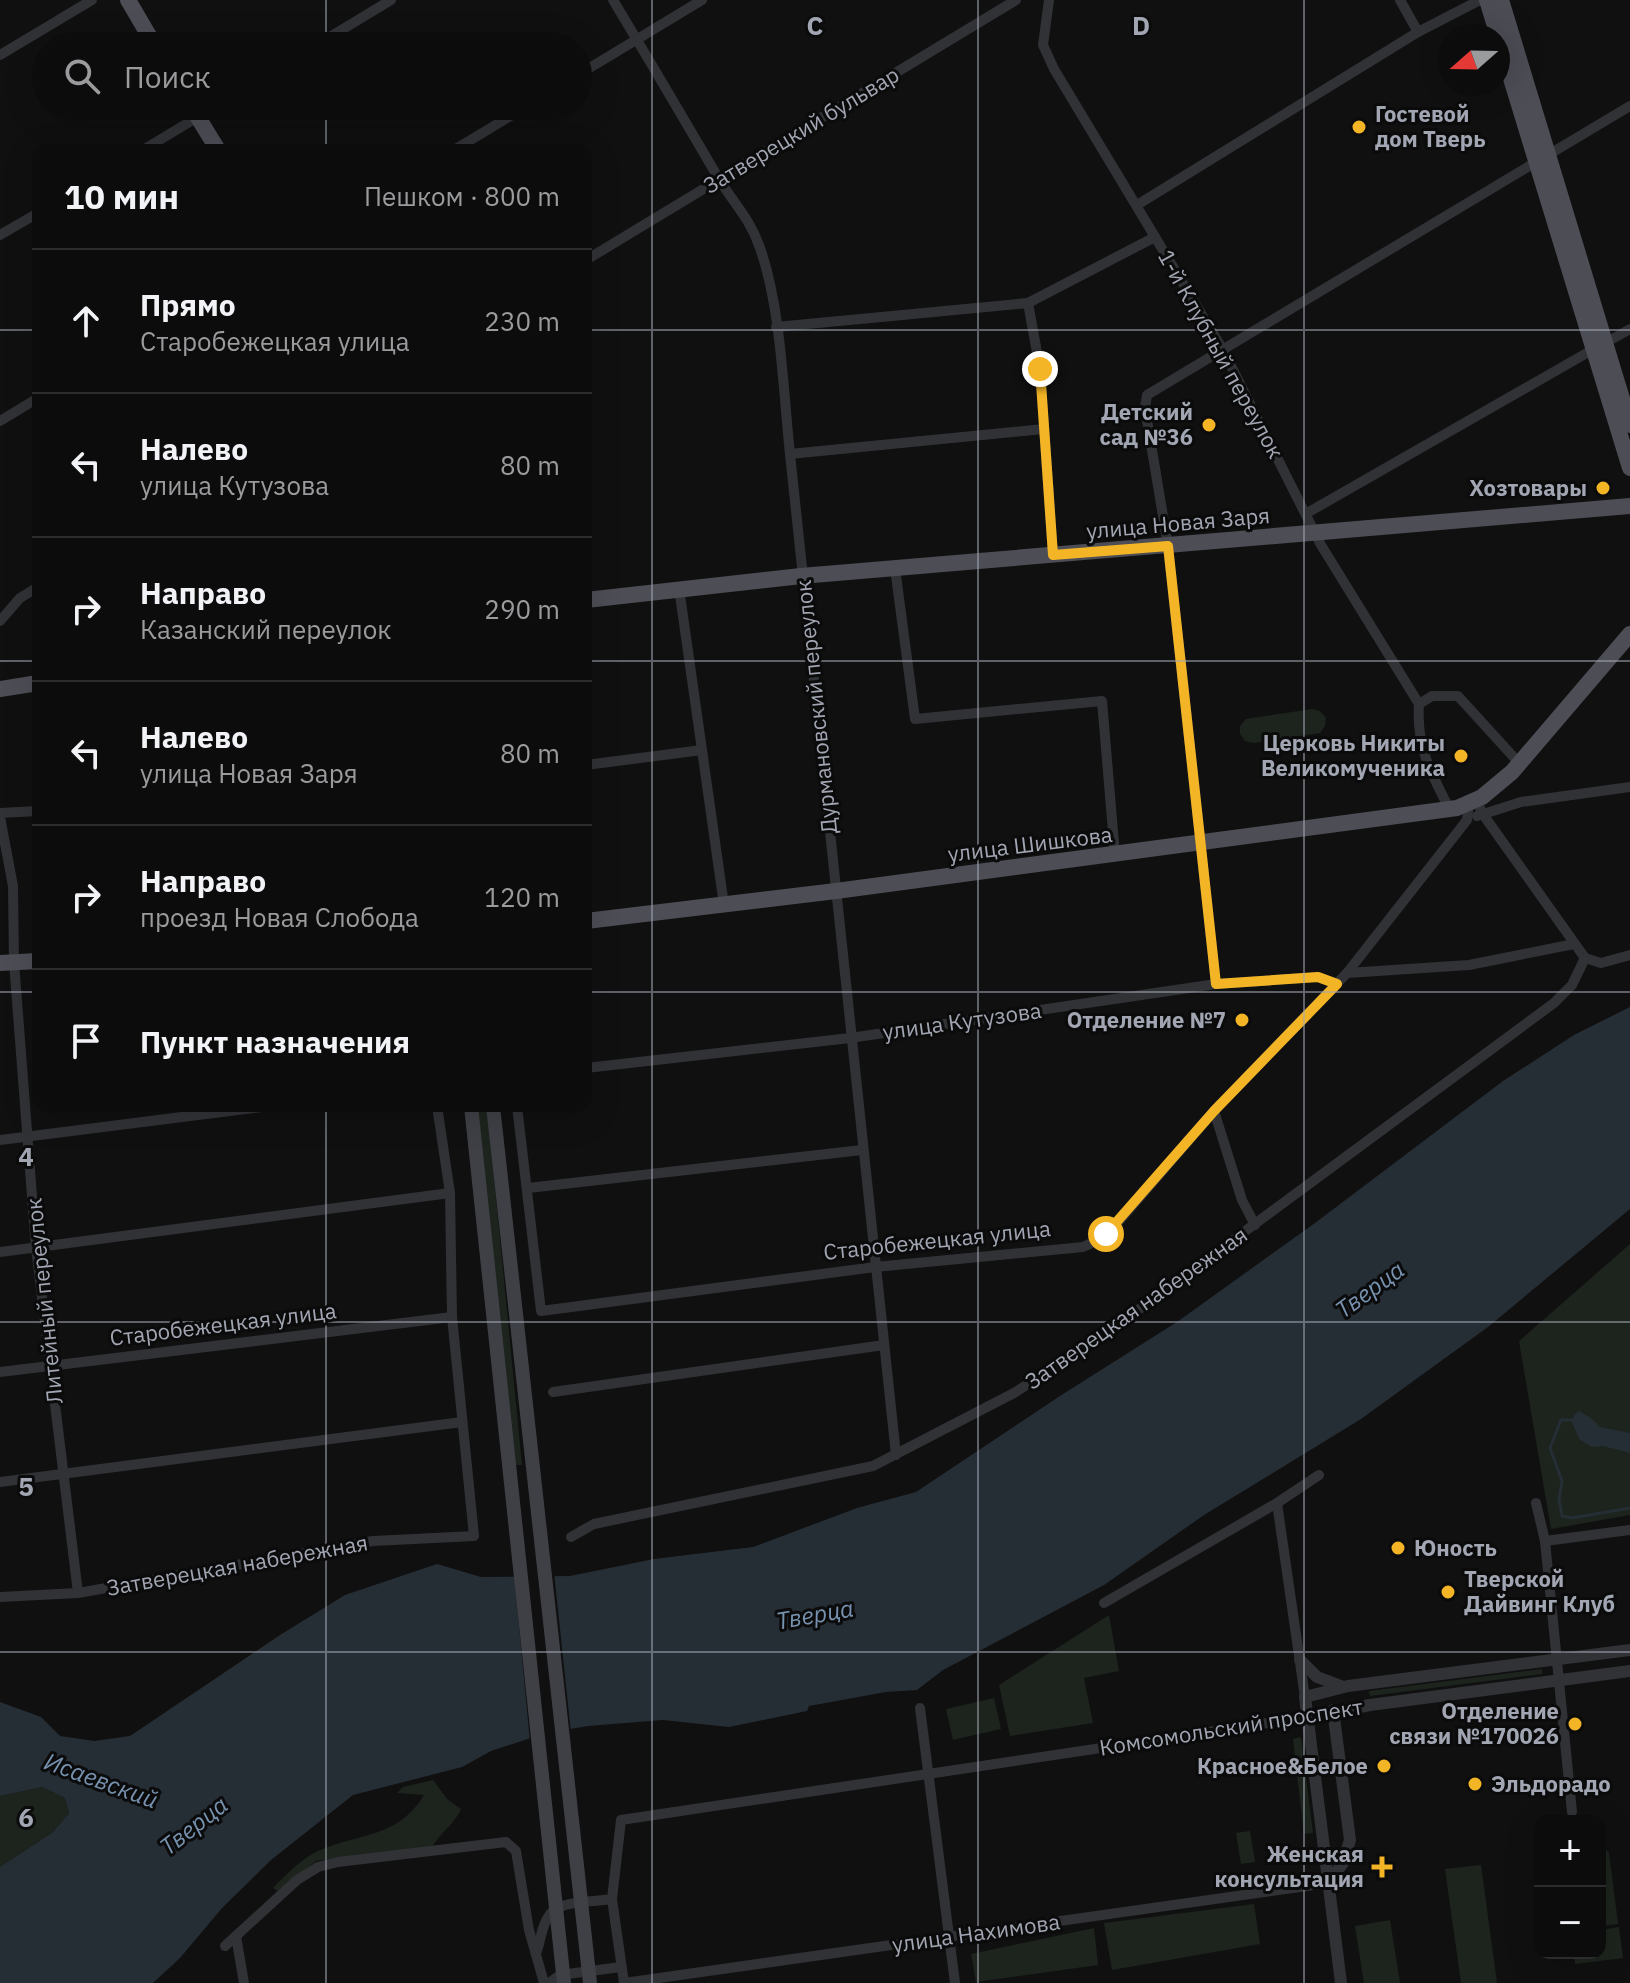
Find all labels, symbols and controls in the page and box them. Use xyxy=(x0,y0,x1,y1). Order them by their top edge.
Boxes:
text: C xyxy=(807,8,824,42)
text: D xyxy=(1132,8,1150,42)
north arrow xyxy=(1438,24,1510,96)
search box xyxy=(32,32,592,120)
icon: search xyxy=(60,54,104,98)
text: Поиск xyxy=(124,57,211,96)
street label: Затверецкий бульвар xyxy=(697,60,904,200)
place label: Гостевой дом Тверь xyxy=(1375,99,1486,153)
marker: Гостевой дом Тверь xyxy=(1350,118,1368,136)
text: 10 мин xyxy=(64,174,179,218)
text: Пешком · 800 m xyxy=(364,179,560,213)
street label: 1-й Клубный переулок xyxy=(1152,244,1291,463)
text: Прямо xyxy=(140,285,236,324)
icon: ahead xyxy=(64,299,108,343)
text: 230 m xyxy=(484,304,560,338)
text: Старобежецкая улица xyxy=(140,324,410,358)
route end xyxy=(1022,351,1058,387)
place label: Детский сад №36 xyxy=(1100,397,1193,451)
marker: Детский сад №36 xyxy=(1200,416,1218,434)
text: Налево xyxy=(140,429,248,468)
icon: left xyxy=(64,443,108,487)
text: 80 m xyxy=(500,448,560,482)
text: улица Кутузова xyxy=(140,468,329,502)
place label: Хозтовары xyxy=(1469,473,1587,502)
marker: Хозтовары xyxy=(1594,479,1612,497)
street label: улица Новая Заря xyxy=(1085,500,1271,545)
text: Направо xyxy=(140,573,266,612)
street label: Дурмановский переулок xyxy=(788,579,843,836)
icon: right xyxy=(64,587,108,631)
text: 290 m xyxy=(484,592,560,626)
text: Казанский переулок xyxy=(140,612,392,646)
text: Налево xyxy=(140,717,248,756)
place label: Церковь Никиты Великомученика xyxy=(1261,728,1445,782)
icon: left xyxy=(64,731,108,775)
text: 80 m xyxy=(500,736,560,770)
marker: Церковь Никиты Великомученика xyxy=(1452,747,1470,765)
text: улица Новая Заря xyxy=(140,756,358,790)
street label: улица Шишкова xyxy=(946,819,1114,868)
text: Направо xyxy=(140,861,266,900)
icon: right xyxy=(64,875,108,919)
text: 120 m xyxy=(484,880,560,914)
text: проезд Новая Слобода xyxy=(140,900,419,934)
street label: улица Кутузова xyxy=(881,995,1043,1046)
place label: Отделение №7 xyxy=(1067,1005,1226,1034)
marker: Отделение №7 xyxy=(1233,1011,1251,1029)
icon: arrive xyxy=(64,1019,108,1063)
text: Пункт назначения xyxy=(140,1022,410,1061)
text: 4 xyxy=(18,1139,34,1173)
street label: Литейный переулок xyxy=(18,1197,69,1405)
street label: Старобежецкая улица xyxy=(822,1213,1052,1266)
route start xyxy=(1088,1216,1124,1252)
street label: Затверецкая набережная xyxy=(1019,1220,1253,1395)
water label: Тверца xyxy=(1328,1253,1410,1325)
street label: Старобежецкая улица xyxy=(108,1295,338,1352)
text: 5 xyxy=(18,1469,34,1503)
street label: Затверецкая набережная xyxy=(104,1527,370,1602)
place label: Юность xyxy=(1414,1533,1497,1562)
marker: Юность xyxy=(1389,1539,1407,1557)
place label: Тверской Дайвинг Клуб xyxy=(1464,1564,1615,1618)
marker: Тверской Дайвинг Клуб xyxy=(1439,1583,1457,1601)
water label: Тверца xyxy=(774,1591,856,1637)
street label: Комсомольский проспект xyxy=(1097,1691,1365,1762)
place label: Отделение связи №170026 xyxy=(1389,1696,1559,1750)
marker: Отделение связи №170026 xyxy=(1566,1715,1584,1733)
water label: Исаевский xyxy=(40,1745,163,1815)
place label: Красное&Белое xyxy=(1197,1751,1368,1780)
marker: Красное&Белое xyxy=(1375,1757,1393,1775)
place label: Эльдорадо xyxy=(1491,1769,1611,1798)
marker: Эльдорадо xyxy=(1466,1775,1484,1793)
water label: Тверца xyxy=(153,1789,234,1862)
text: 6 xyxy=(18,1800,34,1834)
map controls xyxy=(1534,1815,1606,1959)
button: + xyxy=(1534,1815,1606,1887)
place label: Женская консультация xyxy=(1214,1839,1364,1893)
marker: Женская консультация xyxy=(1371,1856,1393,1878)
button: − xyxy=(1534,1887,1606,1959)
street label: улица Нахимова xyxy=(890,1906,1062,1959)

